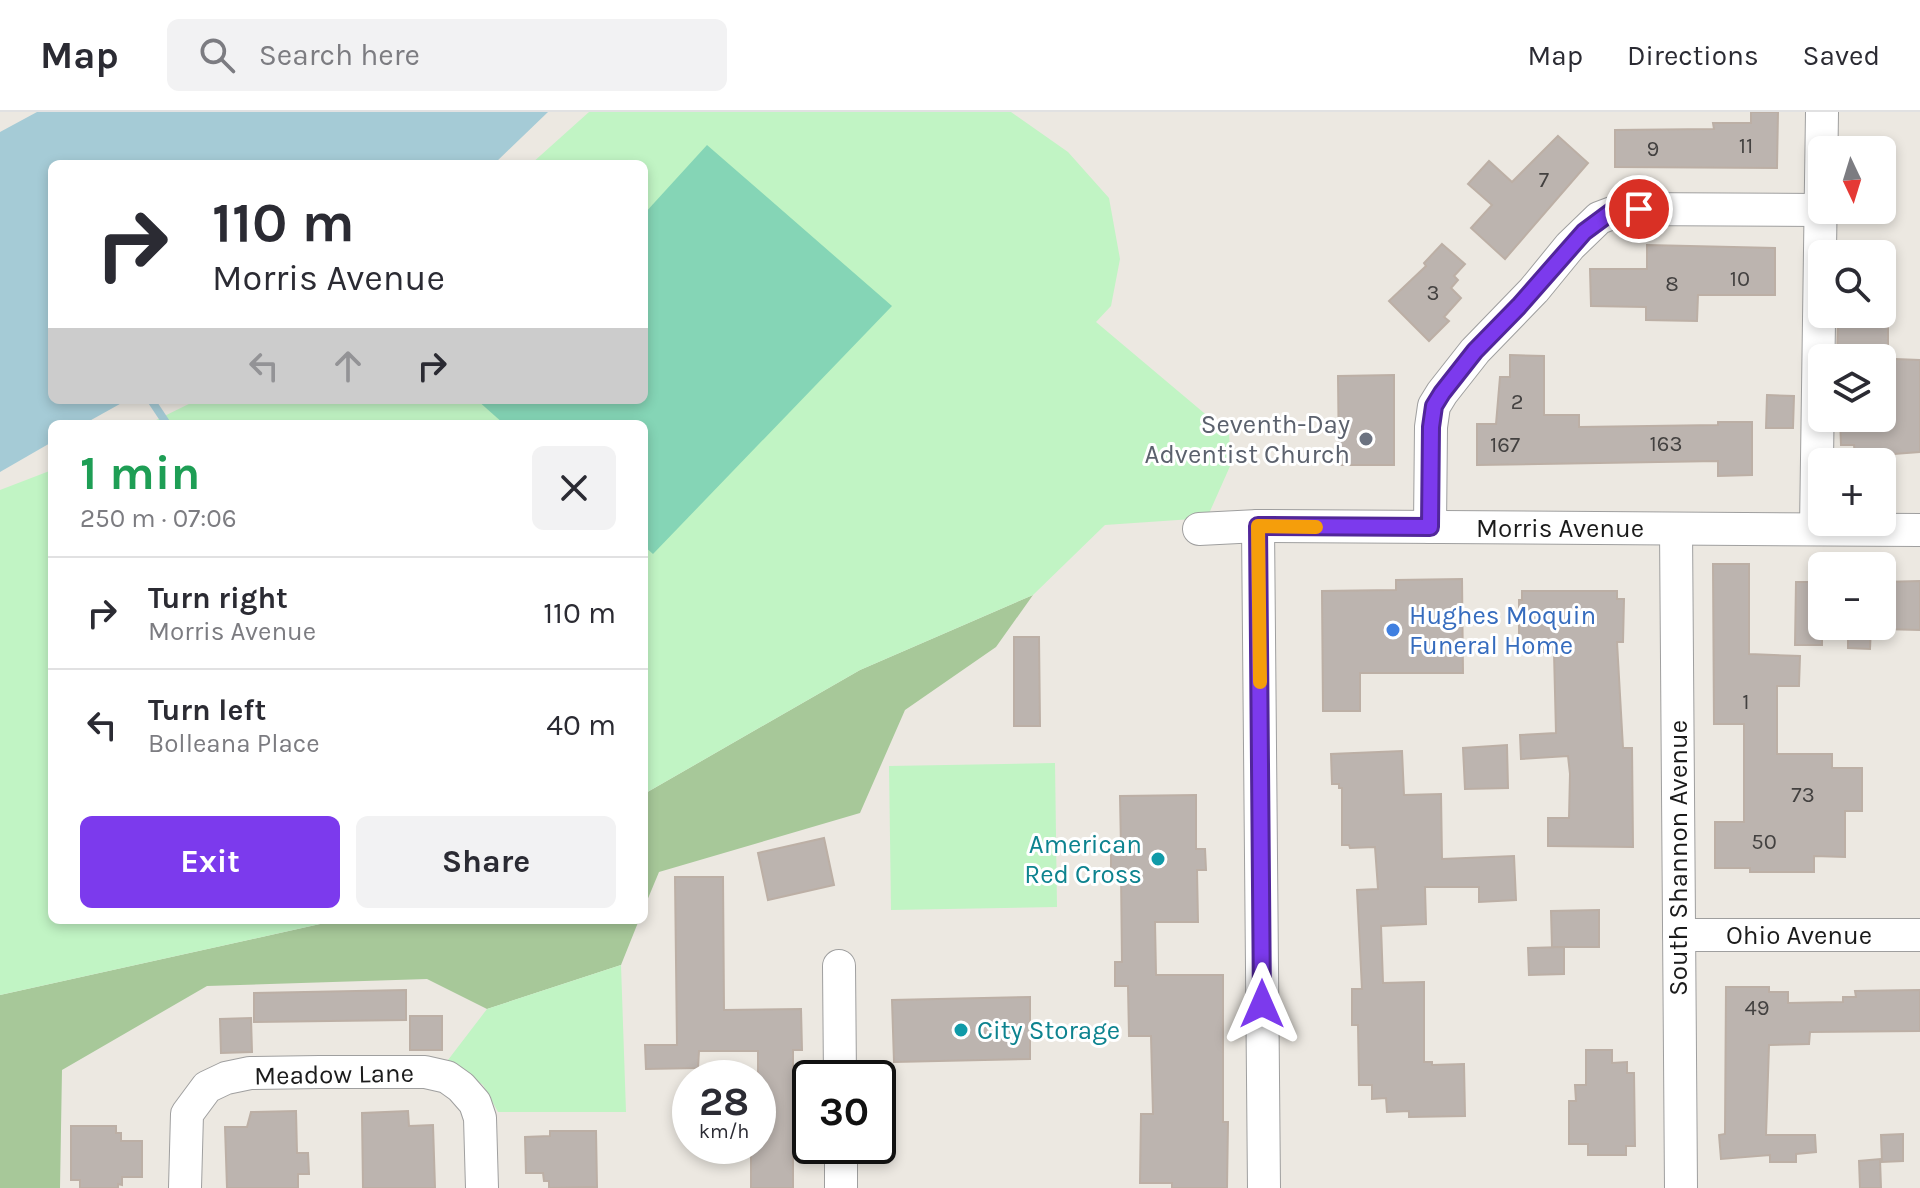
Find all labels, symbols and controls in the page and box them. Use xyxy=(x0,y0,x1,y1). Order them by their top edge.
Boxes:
search box xyxy=(167,19,727,91)
text: Map xyxy=(40,33,119,78)
icon: search xyxy=(195,33,239,77)
text: Search here xyxy=(259,37,420,73)
text: Map xyxy=(1528,39,1583,72)
text: Directions xyxy=(1627,39,1759,72)
text: Saved xyxy=(1803,39,1880,72)
house number: 11 xyxy=(1739,133,1753,159)
house number: 9 xyxy=(1647,136,1659,162)
north arrow xyxy=(1808,136,1896,224)
map controls xyxy=(1808,136,1896,640)
house number: 7 xyxy=(1539,167,1549,193)
pin xyxy=(1605,175,1673,243)
icon: arrive xyxy=(1617,187,1661,231)
text: 110 m xyxy=(212,190,355,255)
icon: right xyxy=(80,192,184,296)
button: search xyxy=(1808,240,1896,328)
text: Morris Avenue xyxy=(212,257,445,299)
house number: 10 xyxy=(1730,266,1750,292)
house number: 8 xyxy=(1665,271,1679,297)
house number: 3 xyxy=(1427,280,1440,306)
icon: left xyxy=(242,344,286,388)
icon: ahead xyxy=(326,344,370,388)
icon: right xyxy=(410,344,454,388)
button: layers xyxy=(1808,344,1896,432)
house number: 2 xyxy=(1511,389,1523,415)
place label: Seventh-Day Adventist Church xyxy=(1145,409,1350,470)
marker: Seventh-Day Adventist Church xyxy=(1357,430,1375,448)
house number: 163 xyxy=(1650,431,1682,457)
house number: 167 xyxy=(1490,432,1520,458)
text: 1 min xyxy=(80,445,200,501)
button: close xyxy=(532,446,616,530)
button: + xyxy=(1808,448,1896,536)
text: 250 m · 07:06 xyxy=(80,503,237,534)
street label: Morris Avenue xyxy=(1476,513,1644,544)
button: − xyxy=(1808,552,1896,640)
text: Turn right xyxy=(148,580,288,616)
icon: right xyxy=(80,591,124,635)
text: 110 m xyxy=(543,595,616,631)
place label: Hughes Moquin Funeral Home xyxy=(1409,600,1596,661)
text: Morris Avenue xyxy=(148,616,316,647)
marker: Hughes Moquin Funeral Home xyxy=(1384,621,1402,639)
house number: 1 xyxy=(1742,689,1750,715)
text: Turn left xyxy=(148,692,266,728)
icon: left xyxy=(80,703,124,747)
text: 40 m xyxy=(546,707,616,743)
street label: South Shannon Avenue xyxy=(1663,720,1694,996)
text: Bolleana Place xyxy=(148,728,320,759)
house number: 73 xyxy=(1791,782,1815,808)
button: Exit xyxy=(80,816,340,908)
button: Share xyxy=(356,816,616,908)
place label: American Red Cross xyxy=(1024,829,1142,890)
house number: 50 xyxy=(1751,829,1777,855)
marker: American Red Cross xyxy=(1149,850,1167,868)
street label: Ohio Avenue xyxy=(1726,920,1872,951)
position arrow xyxy=(1220,962,1304,1046)
house number: 49 xyxy=(1744,995,1770,1021)
place label: City Storage xyxy=(977,1015,1120,1046)
marker: City Storage xyxy=(952,1021,970,1039)
street label: Meadow Lane xyxy=(254,1058,414,1091)
speed limit sign: 30 xyxy=(792,1060,896,1164)
text: 28 xyxy=(699,1078,749,1125)
text: km/h xyxy=(699,1120,749,1143)

